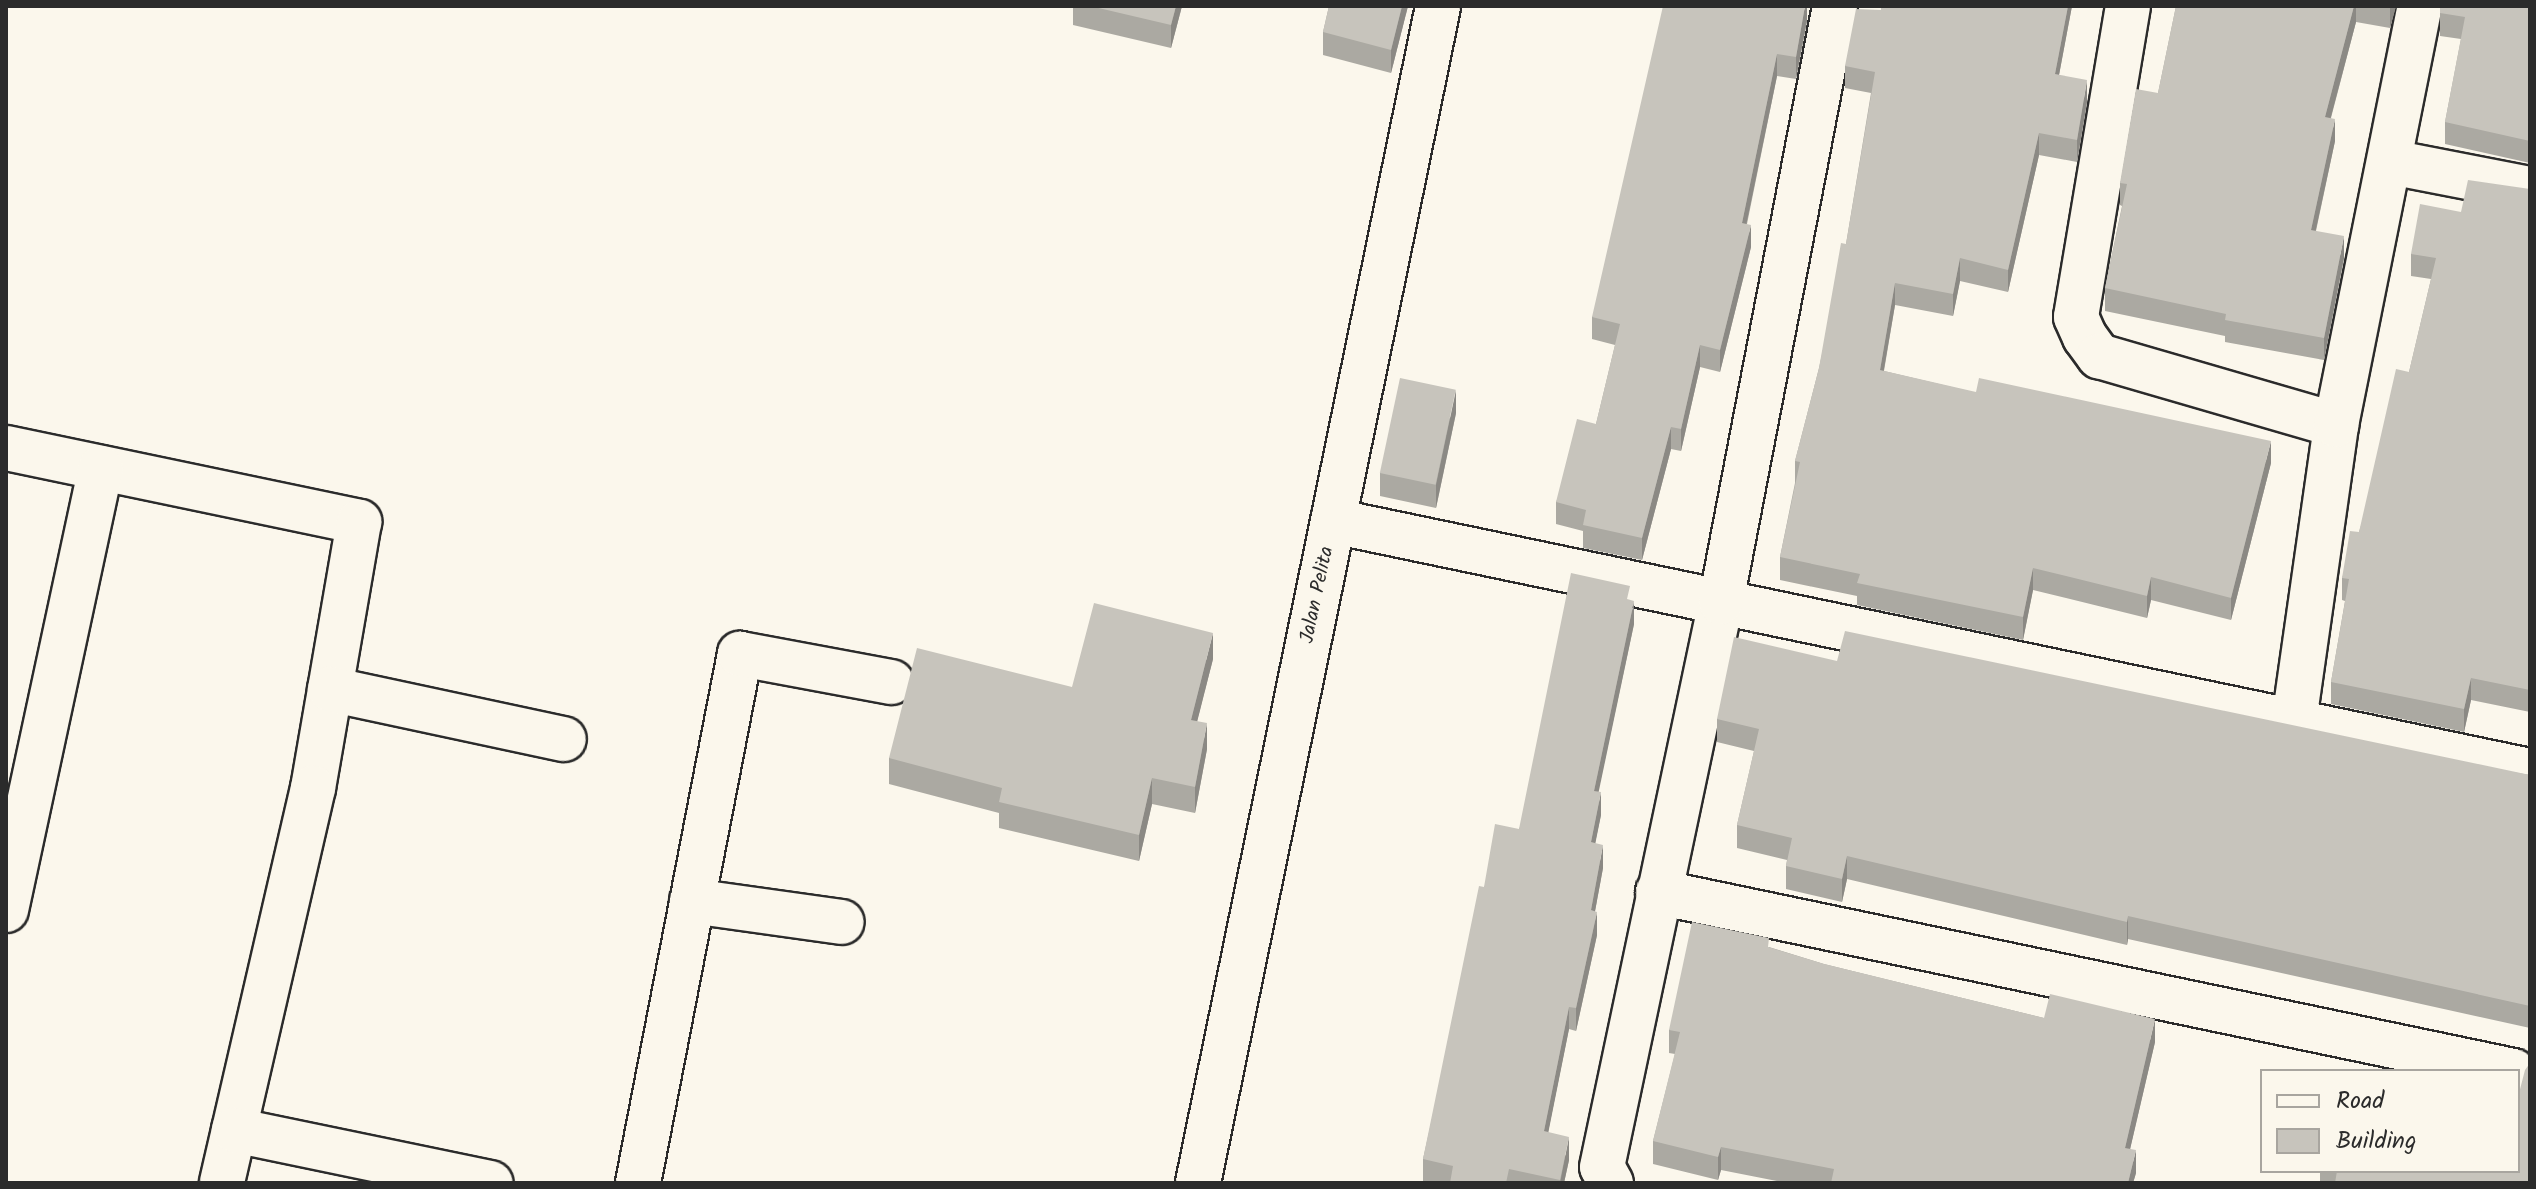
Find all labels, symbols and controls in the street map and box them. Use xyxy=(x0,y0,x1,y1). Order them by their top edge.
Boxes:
street label: Jalan Pelita xyxy=(1296,544,1340,646)
legend xyxy=(2260,1069,2520,1173)
text: Road xyxy=(2336,1082,2384,1121)
text: Building xyxy=(2336,1122,2416,1161)

